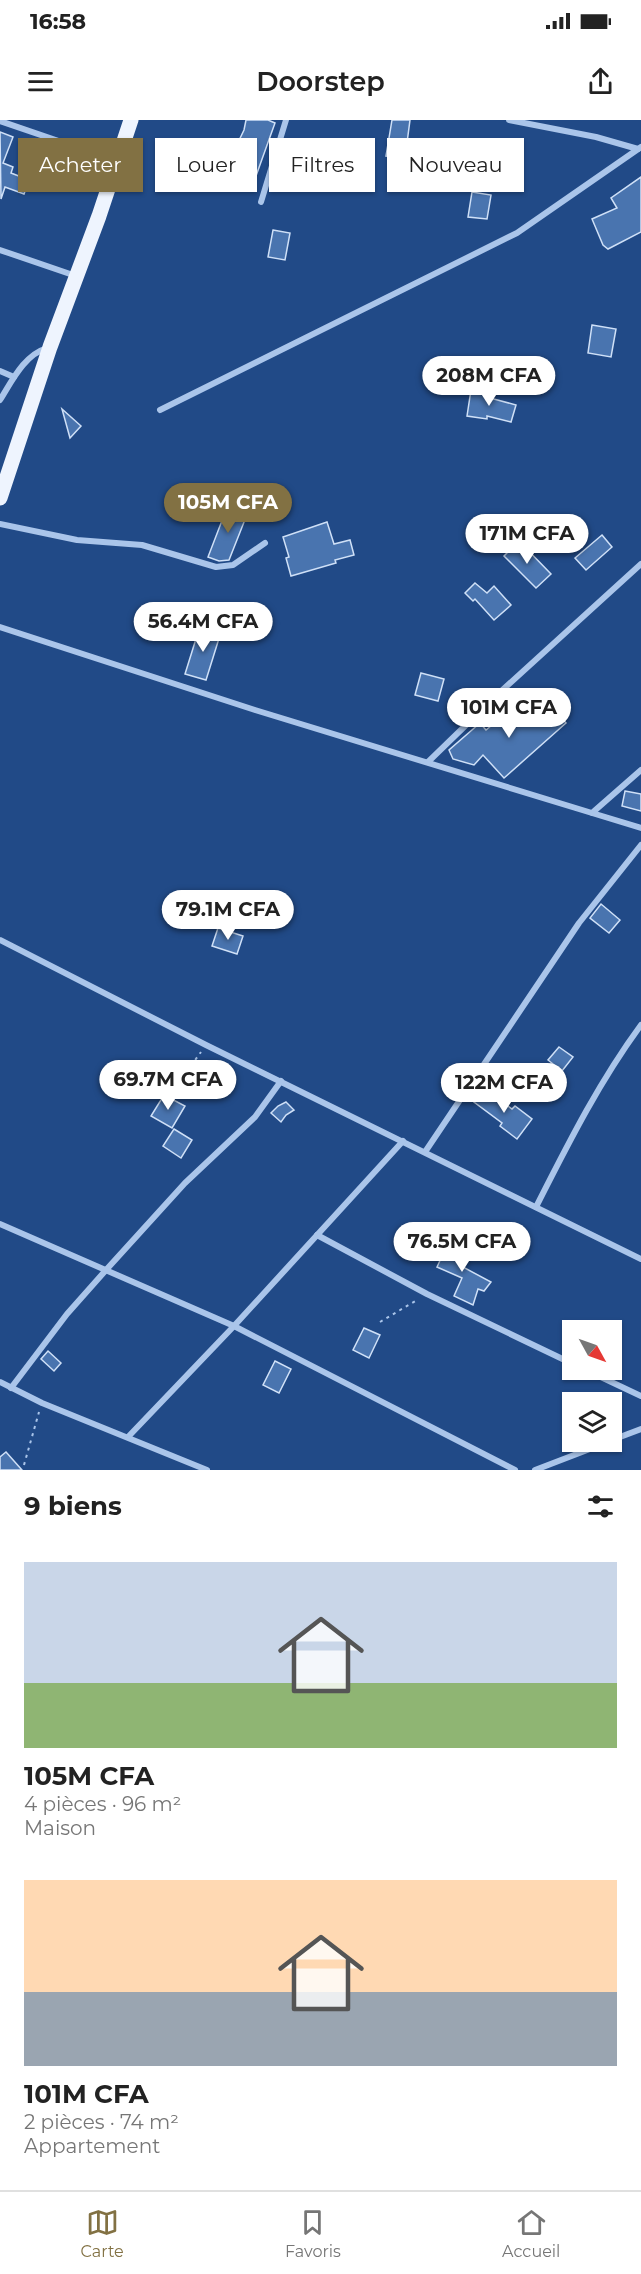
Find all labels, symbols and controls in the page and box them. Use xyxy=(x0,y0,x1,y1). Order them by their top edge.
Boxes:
text: 16:58 xyxy=(30,8,86,35)
icon: menu xyxy=(24,65,57,98)
text: Doorstep xyxy=(256,65,385,98)
icon: share xyxy=(584,65,617,98)
chip: Acheter xyxy=(18,138,143,192)
chip: Louer xyxy=(155,138,257,192)
chip: Filtres xyxy=(269,138,375,192)
chip: Nouveau xyxy=(387,138,524,192)
pin: 208M CFA xyxy=(427,356,551,407)
text: 208M CFA xyxy=(436,363,542,387)
pin: 105M CFA xyxy=(166,483,290,534)
text: 105M CFA xyxy=(178,490,278,514)
pin: 171M CFA xyxy=(465,514,589,565)
text: 171M CFA xyxy=(479,521,575,545)
pin: 56.4M CFA xyxy=(134,602,272,653)
text: 56.4M CFA xyxy=(148,609,258,633)
pin: 101M CFA xyxy=(447,688,571,739)
text: 101M CFA xyxy=(461,695,557,719)
pin: 79.1M CFA xyxy=(159,890,297,941)
text: 79.1M CFA xyxy=(176,897,280,921)
pin: 69.7M CFA xyxy=(99,1060,237,1111)
pin: 122M CFA xyxy=(442,1063,566,1114)
text: 69.7M CFA xyxy=(113,1067,223,1091)
text: 122M CFA xyxy=(455,1070,553,1094)
pin: 76.5M CFA xyxy=(393,1222,531,1273)
text: 76.5M CFA xyxy=(408,1229,516,1253)
north arrow xyxy=(562,1320,622,1380)
map controls xyxy=(562,1320,622,1452)
button: layers xyxy=(562,1392,622,1452)
text: 9 biens xyxy=(24,1490,122,1522)
icon: filters xyxy=(584,1490,617,1523)
icon: home xyxy=(267,1601,375,1709)
text: 105M CFA xyxy=(24,1760,154,1792)
text: 4 pièces · 96 m² xyxy=(24,1792,181,1816)
text: Maison xyxy=(24,1816,96,1840)
icon: home xyxy=(267,1919,375,2027)
text: 101M CFA xyxy=(24,2078,149,2110)
text: 2 pièces · 74 m² xyxy=(24,2110,179,2134)
text: Appartement xyxy=(24,2134,160,2158)
tab: Carte xyxy=(81,2206,124,2261)
tab: Favoris xyxy=(285,2206,341,2261)
tab: Accueil xyxy=(502,2206,560,2261)

